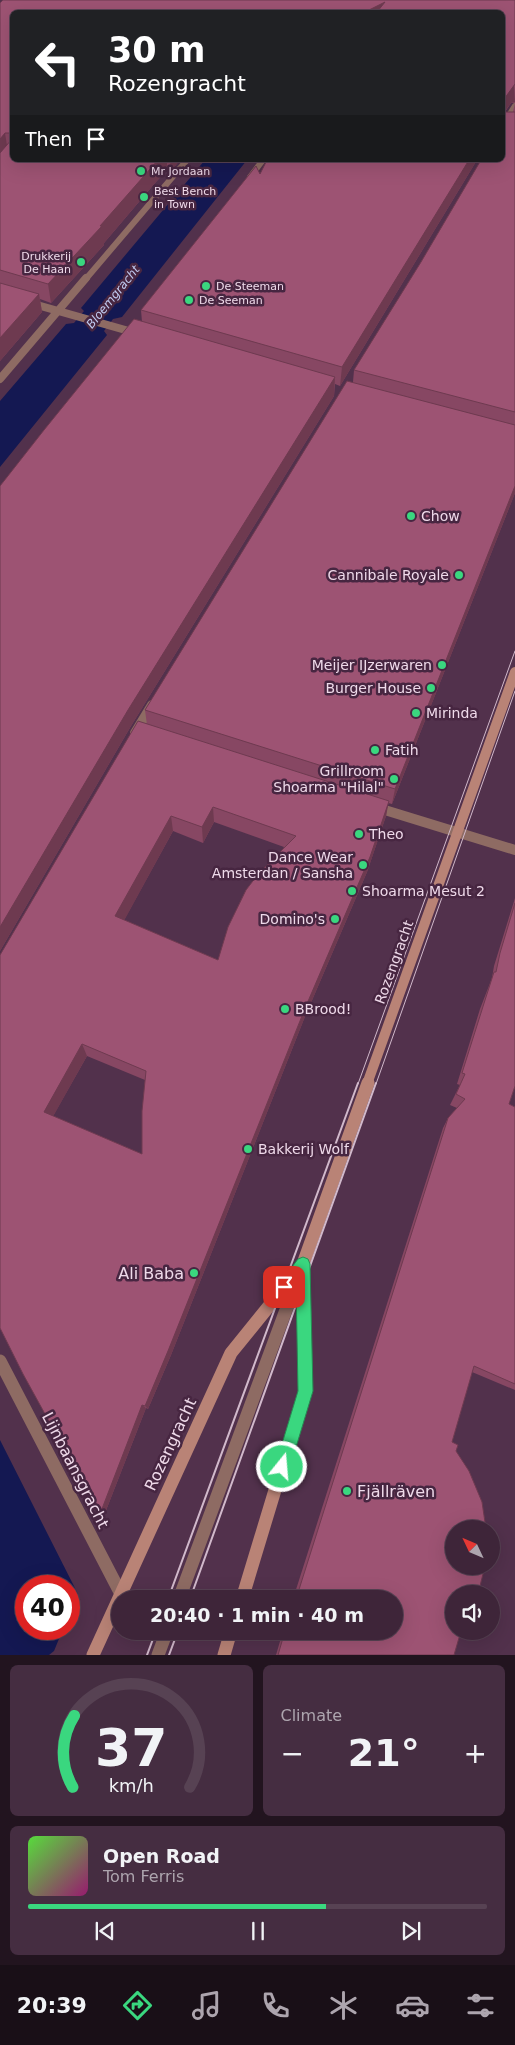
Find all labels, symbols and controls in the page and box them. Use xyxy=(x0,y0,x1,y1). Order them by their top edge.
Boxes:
icon: left xyxy=(25,30,90,95)
text: 30 m xyxy=(108,30,205,70)
text: Rozengracht xyxy=(108,71,246,96)
icon: arrive xyxy=(82,125,110,153)
text: Then xyxy=(25,128,72,150)
marker: Mr Jordaan xyxy=(135,165,147,177)
place label: Mr Jordaan xyxy=(151,165,210,178)
place label: Best Bench in Town xyxy=(154,185,216,211)
marker: Best Bench in Town xyxy=(138,191,150,203)
place label: Drukkerij De Haan xyxy=(21,250,71,276)
marker: Drukkerij De Haan xyxy=(75,256,87,268)
water label: Bloemgracht xyxy=(83,262,143,331)
marker: De Steeman xyxy=(200,280,212,292)
place label: De Steeman xyxy=(216,280,284,293)
marker: De Seeman xyxy=(183,294,195,306)
place label: De Seeman xyxy=(199,294,263,307)
place label: Chow xyxy=(421,508,460,524)
marker: Chow xyxy=(405,510,417,522)
place label: Cannibale Royale xyxy=(328,567,449,583)
marker: Cannibale Royale xyxy=(453,569,465,581)
place label: Meijer IJzerwaren xyxy=(312,657,432,673)
marker: Meijer IJzerwaren xyxy=(436,659,448,671)
place label: Burger House xyxy=(325,680,421,696)
marker: Burger House xyxy=(425,682,437,694)
place label: Mirinda xyxy=(426,705,478,721)
marker: Mirinda xyxy=(410,707,422,719)
place label: Fatih xyxy=(385,742,419,758)
marker: Fatih xyxy=(369,744,381,756)
place label: Grillroom Shoarma "Hilal" xyxy=(273,763,384,795)
marker: Grillroom Shoarma "Hilal" xyxy=(388,773,400,785)
place label: Theo xyxy=(368,826,404,842)
marker: Theo xyxy=(353,828,365,840)
place label: Dance Wear Amsterdan / Sansha xyxy=(212,849,353,881)
marker: Dance Wear Amsterdan / Sansha xyxy=(357,859,369,871)
place label: Shoarma Mesut 2 xyxy=(362,883,485,899)
marker: Shoarma Mesut 2 xyxy=(346,885,358,897)
place label: Domino's xyxy=(260,911,325,927)
marker: Domino's xyxy=(329,913,341,925)
street label: Rozengracht xyxy=(371,918,417,1006)
place label: BBrood! xyxy=(295,1001,351,1017)
marker: BBrood! xyxy=(279,1003,291,1015)
place label: Bakkerij Wolf xyxy=(258,1141,350,1157)
marker: Bakkerij Wolf xyxy=(242,1143,254,1155)
place label: Ali Baba xyxy=(118,1264,184,1283)
pin xyxy=(263,1266,305,1308)
marker: Ali Baba xyxy=(188,1267,200,1279)
icon: arrive xyxy=(270,1273,298,1301)
street label: Rozengracht xyxy=(141,1395,200,1494)
street label: Lijnbaansgracht xyxy=(38,1409,113,1532)
position arrow xyxy=(255,1440,307,1492)
place label: Fjällräven xyxy=(357,1482,435,1501)
marker: Fjällräven xyxy=(341,1485,353,1497)
north arrow xyxy=(445,1520,500,1575)
map controls xyxy=(445,1520,500,1640)
speed limit sign: 40 xyxy=(15,1575,80,1640)
button: sound xyxy=(445,1585,500,1640)
text: 20:40 · 1 min · 40 m xyxy=(150,1604,364,1626)
text: Climate xyxy=(281,1706,342,1725)
text: 37 xyxy=(95,1718,167,1778)
text: 21° xyxy=(348,1731,420,1775)
text: − xyxy=(281,1737,304,1770)
text: + xyxy=(464,1737,487,1770)
text: km/h xyxy=(109,1775,154,1796)
text: Open Road xyxy=(103,1845,220,1867)
text: Tom Ferris xyxy=(103,1867,184,1886)
icon: previous xyxy=(91,1917,119,1945)
icon: pause xyxy=(244,1917,272,1945)
icon: next xyxy=(397,1917,425,1945)
icon: directions xyxy=(120,1988,155,2023)
icon: music xyxy=(189,1988,224,2023)
icon: phone xyxy=(258,1988,293,2023)
icon: climate xyxy=(326,1988,361,2023)
icon: car xyxy=(395,1988,430,2023)
icon: filters xyxy=(463,1988,498,2023)
text: 20:39 xyxy=(17,1993,87,2018)

